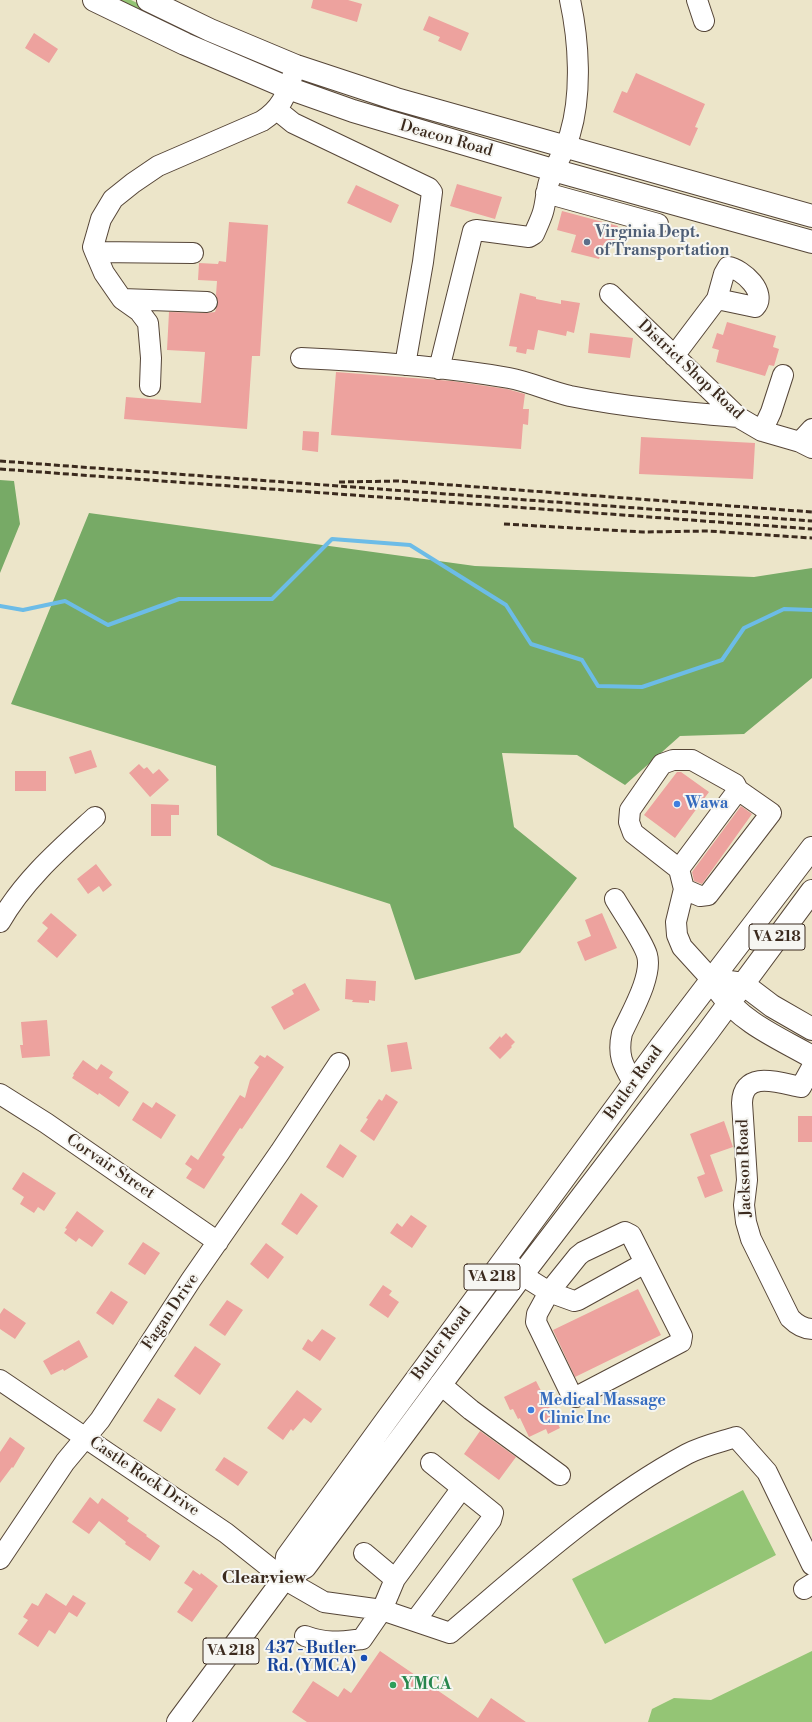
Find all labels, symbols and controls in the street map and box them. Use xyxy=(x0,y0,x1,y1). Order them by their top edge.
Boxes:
street label: Deacon Road xyxy=(397,117,495,161)
place label: Virginia Dept. of Transportation xyxy=(595,223,729,261)
marker: Virginia Dept. of Transportation xyxy=(582,237,592,247)
street label: District Shop Road xyxy=(633,316,747,424)
place label: Wawa xyxy=(685,794,728,814)
marker: Wawa xyxy=(672,799,682,809)
road number: VA 218 xyxy=(749,924,805,950)
street label: Butler Road xyxy=(601,1042,667,1124)
street label: Jackson Road xyxy=(734,1119,756,1217)
street label: Corvair Street xyxy=(62,1130,158,1204)
road number: VA 218 xyxy=(464,1264,520,1290)
street label: Fagan Drive xyxy=(139,1270,203,1354)
street label: Butler Road xyxy=(408,1304,476,1384)
place label: Medical Massage Clinic Inc xyxy=(539,1391,666,1429)
marker: Medical Massage Clinic Inc xyxy=(526,1405,536,1415)
street label: Castle Rock Drive xyxy=(85,1433,203,1521)
district label: Clearview xyxy=(222,1568,306,1590)
road number: VA 218 xyxy=(203,1638,259,1664)
place label: 437 - Butler Rd. (YMCA) xyxy=(265,1639,356,1677)
marker: 437 - Butler Rd. (YMCA) xyxy=(359,1653,369,1663)
place label: YMCA xyxy=(401,1675,451,1695)
marker: YMCA xyxy=(388,1680,398,1690)

